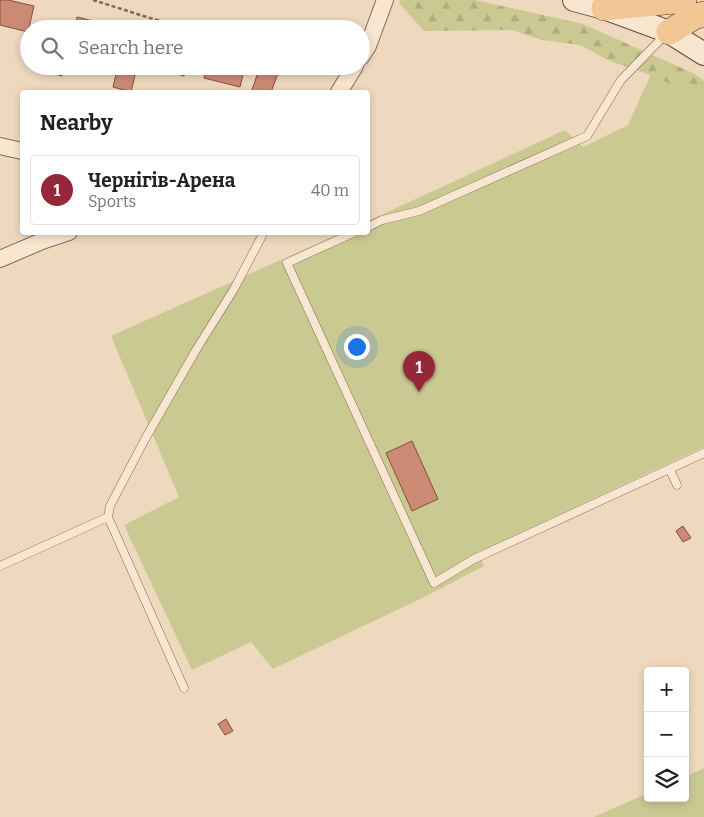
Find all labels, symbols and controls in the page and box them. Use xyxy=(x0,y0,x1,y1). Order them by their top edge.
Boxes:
search box xyxy=(20,20,370,75)
icon: search xyxy=(38,34,66,62)
text: Search here xyxy=(78,36,183,59)
text: Nearby xyxy=(40,110,113,136)
text: Чернігів-Арена xyxy=(88,169,235,192)
text: 1 xyxy=(54,181,60,200)
text: 40 m xyxy=(311,181,349,200)
text: Sports xyxy=(88,192,136,211)
your location xyxy=(344,334,370,360)
pin: 1 xyxy=(403,351,435,392)
map controls xyxy=(644,667,689,802)
button: + xyxy=(644,667,689,712)
button: − xyxy=(644,712,689,757)
button: layers xyxy=(644,757,689,802)

